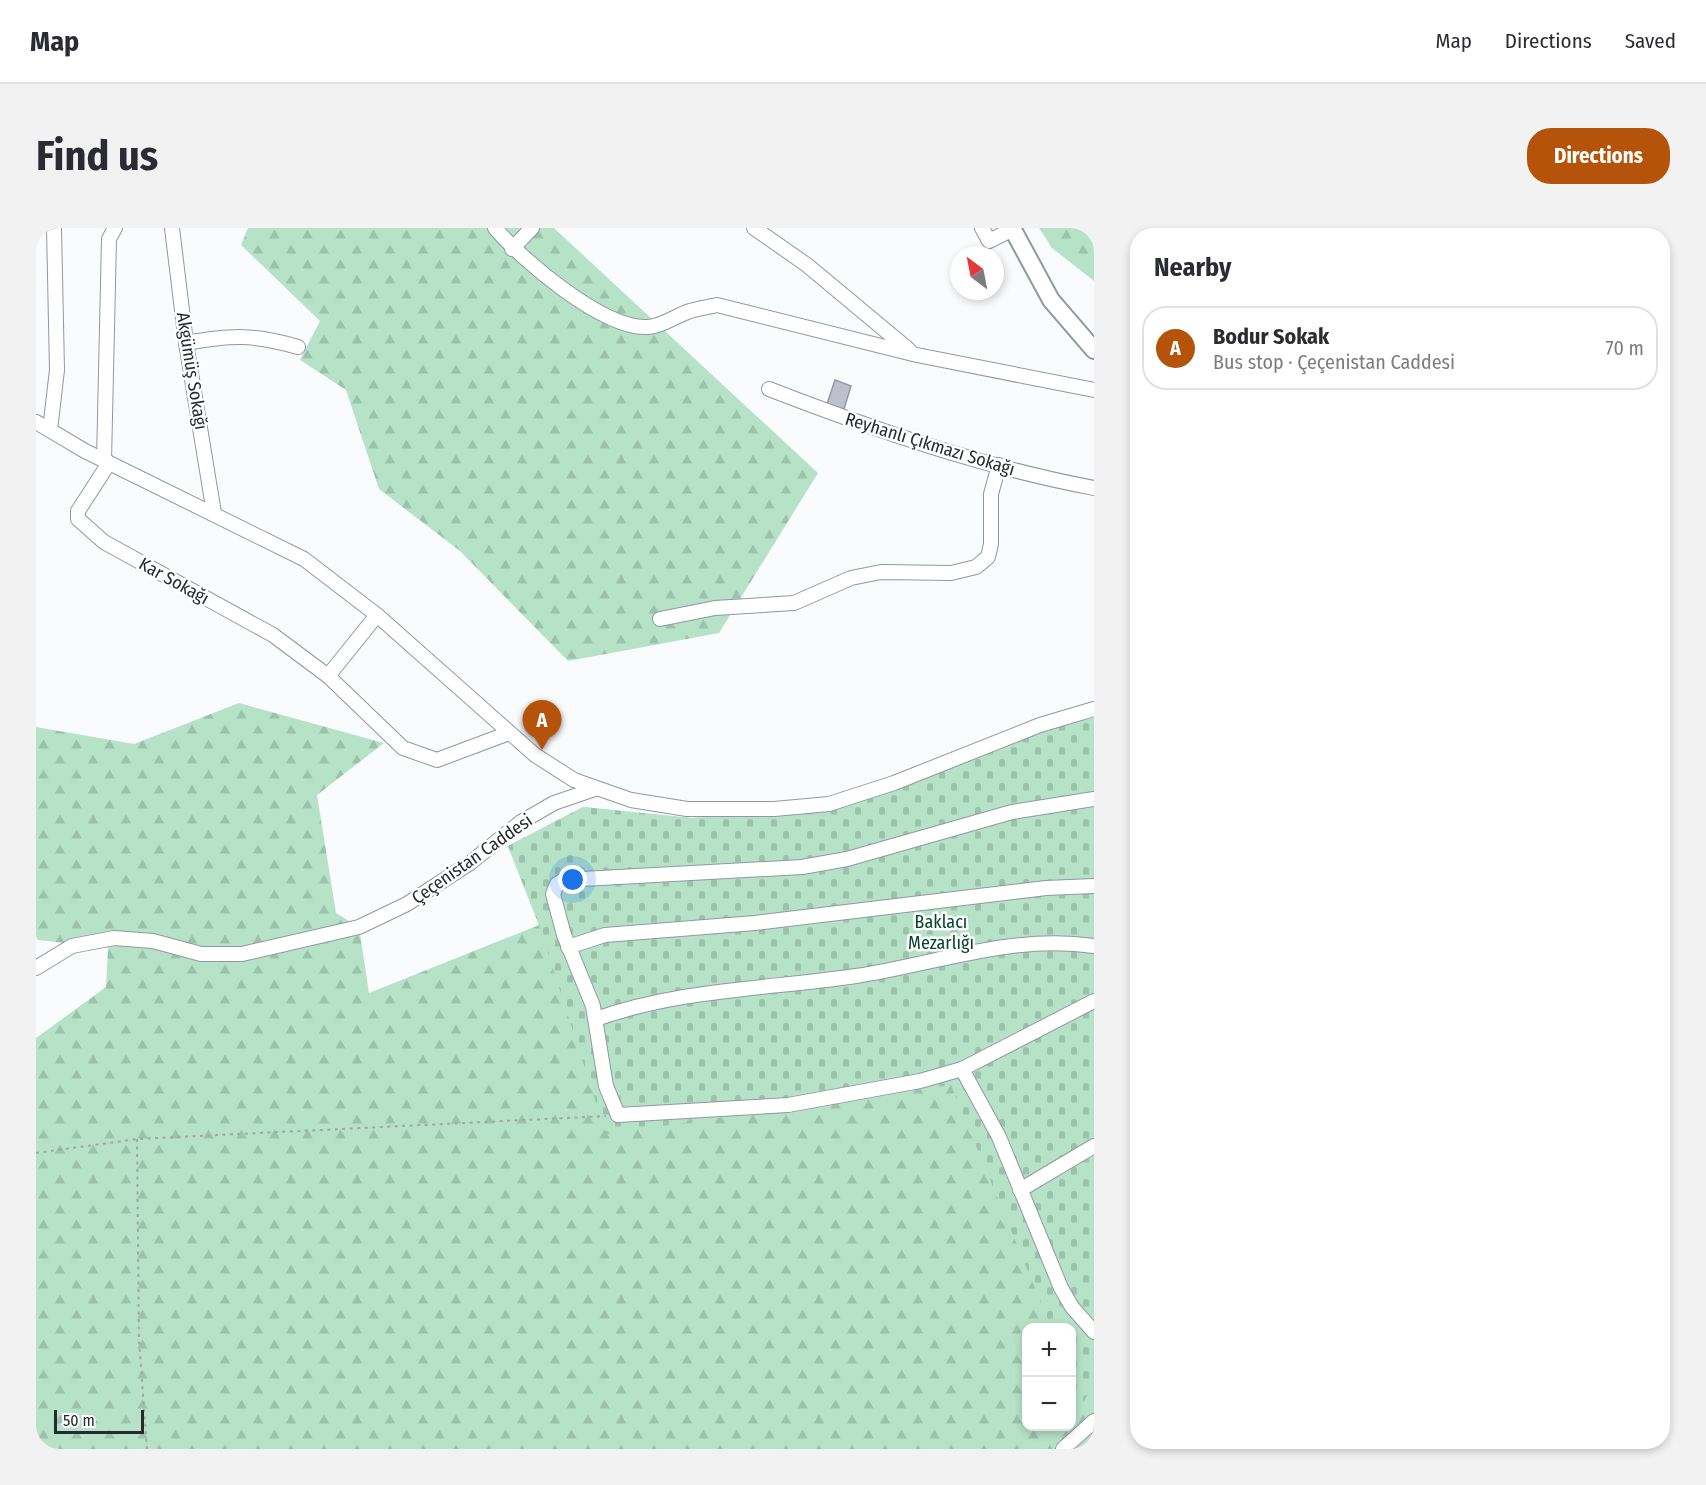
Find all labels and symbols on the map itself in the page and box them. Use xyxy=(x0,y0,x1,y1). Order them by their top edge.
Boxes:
north arrow xyxy=(950,246,1004,300)
street label: Akgümüş Sokağı xyxy=(172,311,212,431)
street label: Reyhanlı Çıkmazı Sokağı xyxy=(843,408,1017,480)
street label: Kar Sokağı xyxy=(135,553,213,609)
pin: A xyxy=(522,700,562,750)
street label: Çeçenistan Caddesi xyxy=(407,809,537,909)
your location xyxy=(558,865,587,894)
park label: Baklacı Mezarlığı xyxy=(908,911,974,954)
scale bar xyxy=(54,1407,144,1434)

